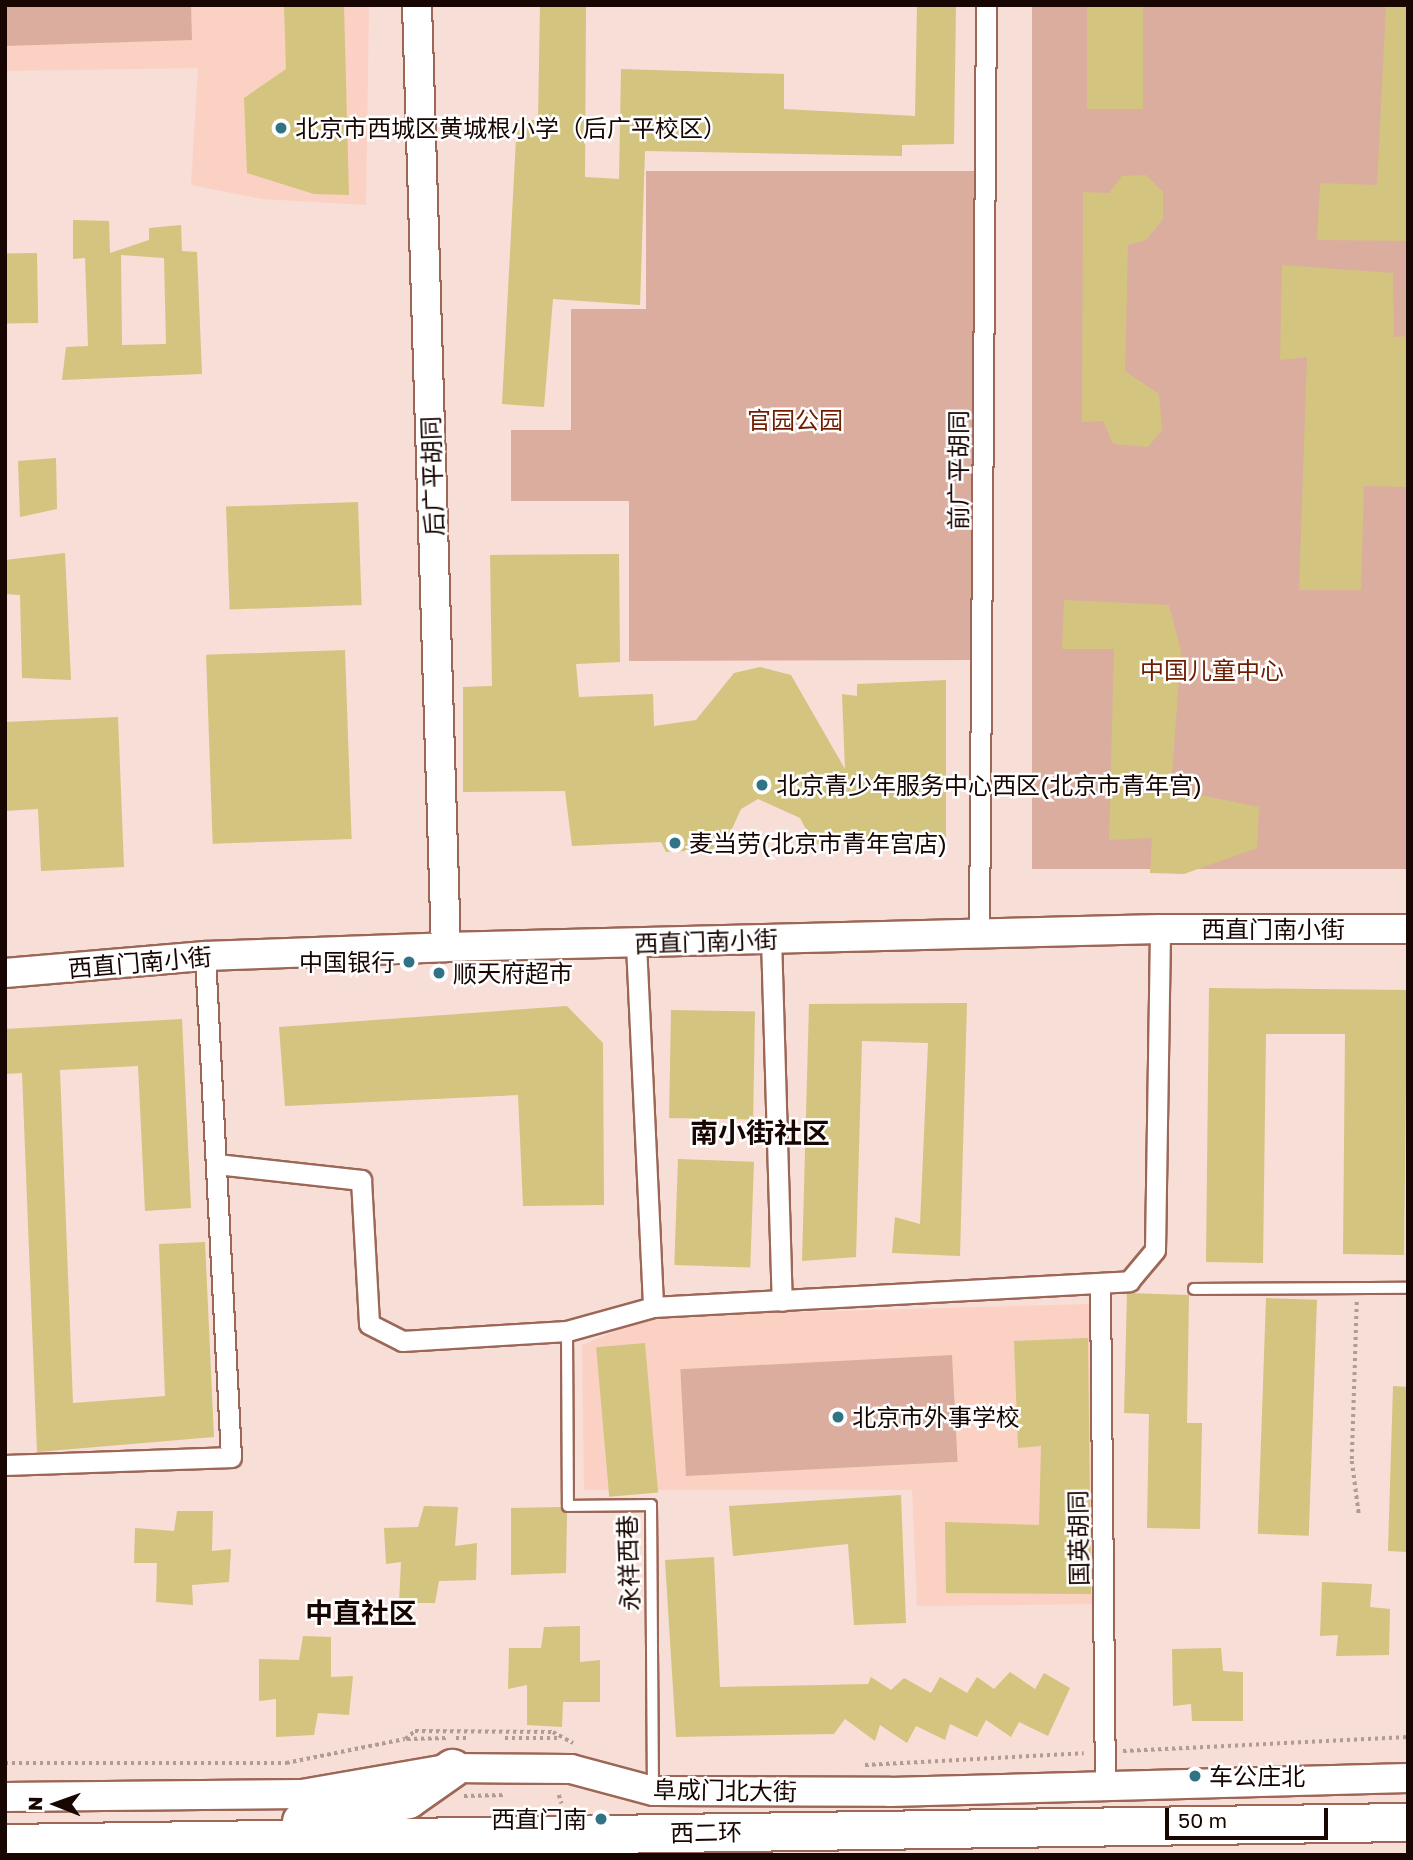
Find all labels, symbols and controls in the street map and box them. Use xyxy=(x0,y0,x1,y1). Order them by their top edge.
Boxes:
place label: 北京市西城区黄城根小学（后广平校区） xyxy=(295,114,727,142)
marker: 北京市西城区黄城根小学（后广平校区） xyxy=(273,120,289,136)
park label: 官园公园 xyxy=(747,406,843,434)
street label: 前广平胡同 xyxy=(944,410,972,530)
street label: 后广平胡同 xyxy=(416,416,448,536)
park label: 中国儿童中心 xyxy=(1140,656,1284,684)
place label: 北京青少年服务中心西区(北京市青年宫) xyxy=(776,771,1202,799)
marker: 北京青少年服务中心西区(北京市青年宫) xyxy=(754,777,770,793)
place label: 麦当劳(北京市青年宫店) xyxy=(689,829,947,857)
marker: 麦当劳(北京市青年宫店) xyxy=(667,835,683,851)
street label: 西直门南小街 xyxy=(1201,915,1345,943)
street label: 西直门南小街 xyxy=(634,924,778,958)
street label: 西直门南小街 xyxy=(67,941,213,983)
place label: 中国银行 xyxy=(299,948,395,976)
marker: 中国银行 xyxy=(401,954,417,970)
place label: 顺天府超市 xyxy=(453,959,573,987)
marker: 顺天府超市 xyxy=(431,965,447,981)
district label: 南小街社区 xyxy=(690,1116,830,1150)
place label: 北京市外事学校 xyxy=(852,1403,1020,1431)
marker: 北京市外事学校 xyxy=(830,1409,846,1425)
street label: 国英胡同 xyxy=(1063,1490,1093,1586)
street label: 永祥西巷 xyxy=(612,1515,644,1611)
district label: 中直社区 xyxy=(305,1596,417,1630)
place label: 车公庄北 xyxy=(1209,1762,1305,1790)
marker: 车公庄北 xyxy=(1187,1768,1203,1784)
north arrow xyxy=(21,1769,91,1839)
street label: 阜成门北大街 xyxy=(653,1774,797,1806)
scale bar xyxy=(1168,1794,1331,1838)
text: N xyxy=(23,1796,46,1811)
place label: 西直门南 xyxy=(491,1805,587,1833)
text: 50 m xyxy=(1178,1807,1227,1833)
marker: 西直门南 xyxy=(593,1811,609,1827)
street label: 西二环 xyxy=(670,1817,742,1847)

